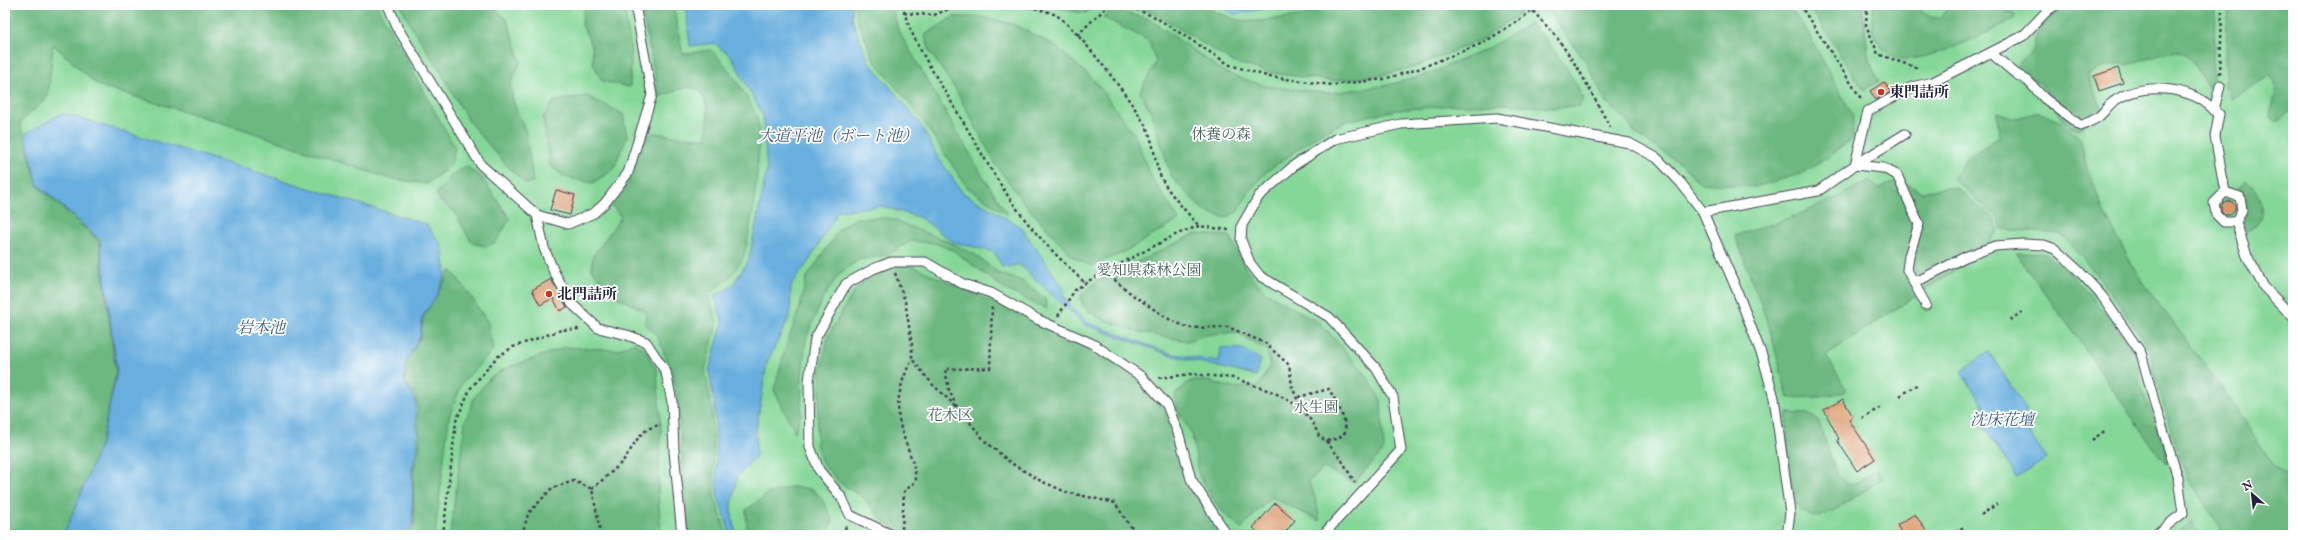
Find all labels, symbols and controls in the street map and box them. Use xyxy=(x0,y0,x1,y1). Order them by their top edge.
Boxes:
place label: 東門詰所 xyxy=(1889,83,1949,102)
marker: 東門詰所 xyxy=(1876,87,1886,97)
park label: 休養の森 xyxy=(1191,125,1251,144)
water label: 大道平池（ボート池） xyxy=(758,127,918,147)
park label: 愛知県森林公園 xyxy=(1096,261,1202,280)
place label: 北門詰所 xyxy=(557,285,617,304)
marker: 北門詰所 xyxy=(544,289,554,299)
water label: 岩本池 xyxy=(237,319,287,339)
park label: 水生園 xyxy=(1293,398,1339,417)
park label: 花木区 xyxy=(927,406,973,425)
water label: 沈床花壇 xyxy=(1970,411,2037,431)
north arrow xyxy=(2232,474,2272,514)
text: N xyxy=(2239,477,2256,495)

